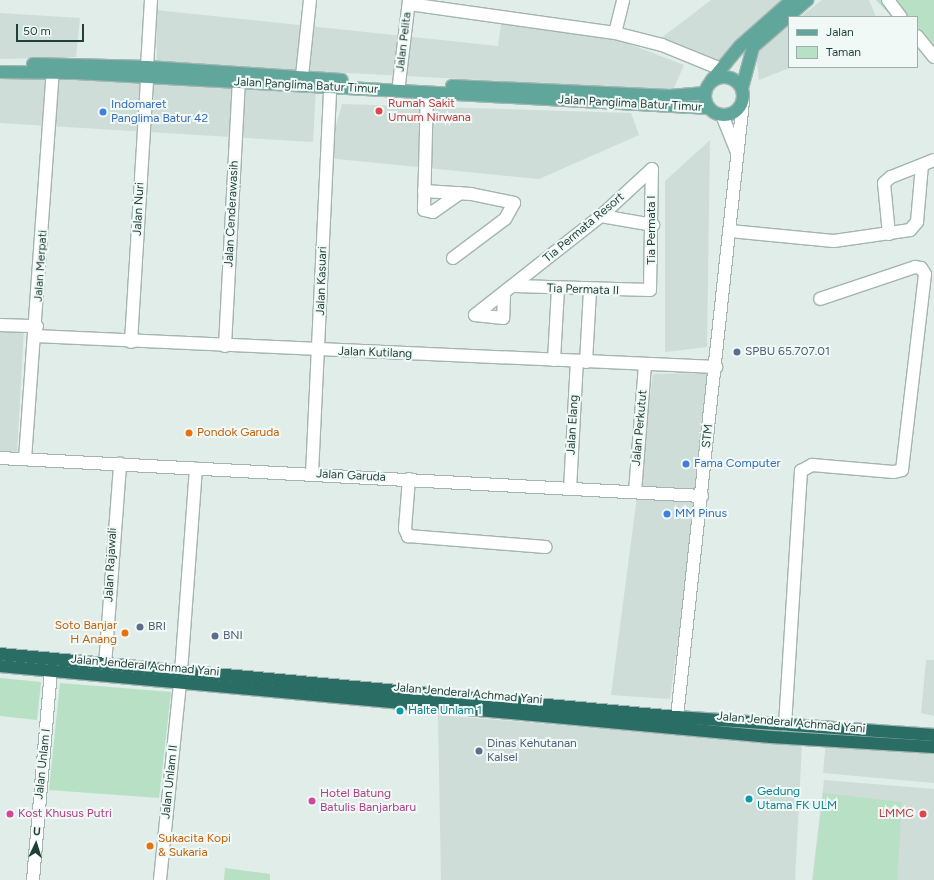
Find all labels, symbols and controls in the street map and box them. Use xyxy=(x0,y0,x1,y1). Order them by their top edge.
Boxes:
street label: Jalan Pelita xyxy=(393,11,415,73)
scale bar xyxy=(18,16,86,42)
legend xyxy=(788,16,918,68)
text: 50 m xyxy=(23,24,51,38)
text: Jalan xyxy=(826,25,854,39)
text: Taman xyxy=(826,45,861,59)
street label: Jalan Panglima Batur Timur xyxy=(234,75,378,97)
street label: Jalan Panglima Batur Timur xyxy=(558,93,702,115)
place label: Rumah Sakit Umum Nirwana xyxy=(388,97,471,125)
place label: Indomaret Panglima Batur 42 xyxy=(111,98,208,126)
marker: Rumah Sakit Umum Nirwana xyxy=(373,105,385,117)
marker: Indomaret Panglima Batur 42 xyxy=(98,107,108,117)
street label: Jalan Cenderawasih xyxy=(222,160,242,268)
street label: Jalan Nuri xyxy=(130,182,148,236)
street label: Tia Permata Resort xyxy=(541,190,627,266)
street label: Tia Permata I xyxy=(645,195,659,265)
street label: Jalan Merpati xyxy=(31,230,51,302)
street label: Jalan Kasuari xyxy=(314,246,330,316)
street label: Tia Permata II xyxy=(547,282,619,298)
street label: Jalan Kutilang xyxy=(338,345,412,361)
place label: SPBU 65.707.01 xyxy=(745,345,830,359)
marker: SPBU 65.707.01 xyxy=(732,347,742,357)
street label: Jalan Perkutut xyxy=(629,389,651,467)
street label: Jalan Elang xyxy=(564,395,582,455)
street label: STM xyxy=(700,423,716,449)
place label: Pondok Garuda xyxy=(197,426,279,440)
marker: Pondok Garuda xyxy=(184,428,194,438)
place label: Fama Computer xyxy=(694,457,781,471)
marker: Fama Computer xyxy=(681,459,691,469)
street label: Jalan Garuda xyxy=(316,467,386,485)
place label: MM Pinus xyxy=(675,507,727,521)
marker: MM Pinus xyxy=(662,509,672,519)
street label: Jalan Rajawali xyxy=(102,527,120,603)
place label: Soto Banjar H Anang xyxy=(55,619,117,647)
place label: BRI xyxy=(148,620,166,634)
marker: BRI xyxy=(135,622,145,632)
marker: Soto Banjar H Anang xyxy=(120,628,130,638)
place label: BNI xyxy=(223,629,243,643)
marker: BNI xyxy=(210,631,220,641)
street label: Jalan Jenderal Achmad Yani xyxy=(70,652,220,680)
street label: Jalan Jenderal Achmad Yani xyxy=(393,680,543,708)
place label: Halte Unlam 1 xyxy=(408,704,482,718)
marker: Halte Unlam 1 xyxy=(395,706,405,716)
street label: Jalan Jenderal Achmad Yani xyxy=(716,709,866,737)
street label: Jalan Unlam I xyxy=(32,728,54,800)
place label: Dinas Kehutanan Kalsel xyxy=(487,737,577,765)
street label: Jalan Unlam II xyxy=(159,744,181,820)
marker: Dinas Kehutanan Kalsel xyxy=(474,746,484,756)
place label: Gedung Utama FK ULM xyxy=(757,785,837,813)
place label: Hotel Batung Batulis Banjarbaru xyxy=(320,787,416,815)
marker: Gedung Utama FK ULM xyxy=(744,794,754,804)
marker: Hotel Batung Batulis Banjarbaru xyxy=(307,796,317,806)
place label: Kost Khusus Putri xyxy=(18,807,112,821)
place label: LMMC xyxy=(879,807,914,821)
marker: LMMC xyxy=(917,808,929,820)
marker: Kost Khusus Putri xyxy=(5,809,15,819)
north arrow xyxy=(16,824,56,864)
text: U xyxy=(33,825,41,838)
place label: Sukacita Kopi & Sukaria xyxy=(158,832,231,860)
marker: Sukacita Kopi & Sukaria xyxy=(145,841,155,851)

